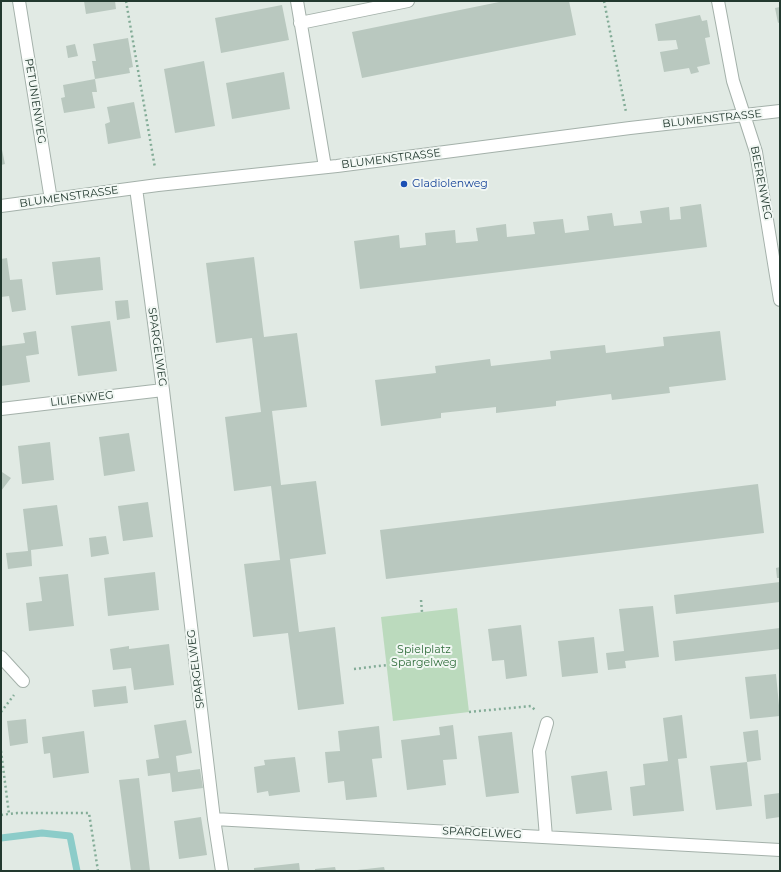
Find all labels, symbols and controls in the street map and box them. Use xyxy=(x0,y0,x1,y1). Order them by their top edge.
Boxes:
street label: PETUNIENWEG xyxy=(22,57,48,145)
street label: BLUMENSTRASSE xyxy=(662,107,762,131)
street label: BEERENWEG xyxy=(747,145,775,221)
street label: BLUMENSTRASSE xyxy=(341,146,441,172)
place label: Gladiolenweg xyxy=(412,177,488,191)
marker: Gladiolenweg xyxy=(399,179,409,189)
street label: BLUMENSTRASSE xyxy=(19,184,119,210)
street label: SPARGELWEG xyxy=(145,307,169,387)
street label: LILIENWEG xyxy=(50,389,114,409)
street label: SPARGELWEG xyxy=(185,629,207,709)
park label: Spielplatz Spargelweg xyxy=(391,643,457,669)
street label: SPARGELWEG xyxy=(442,824,522,842)

